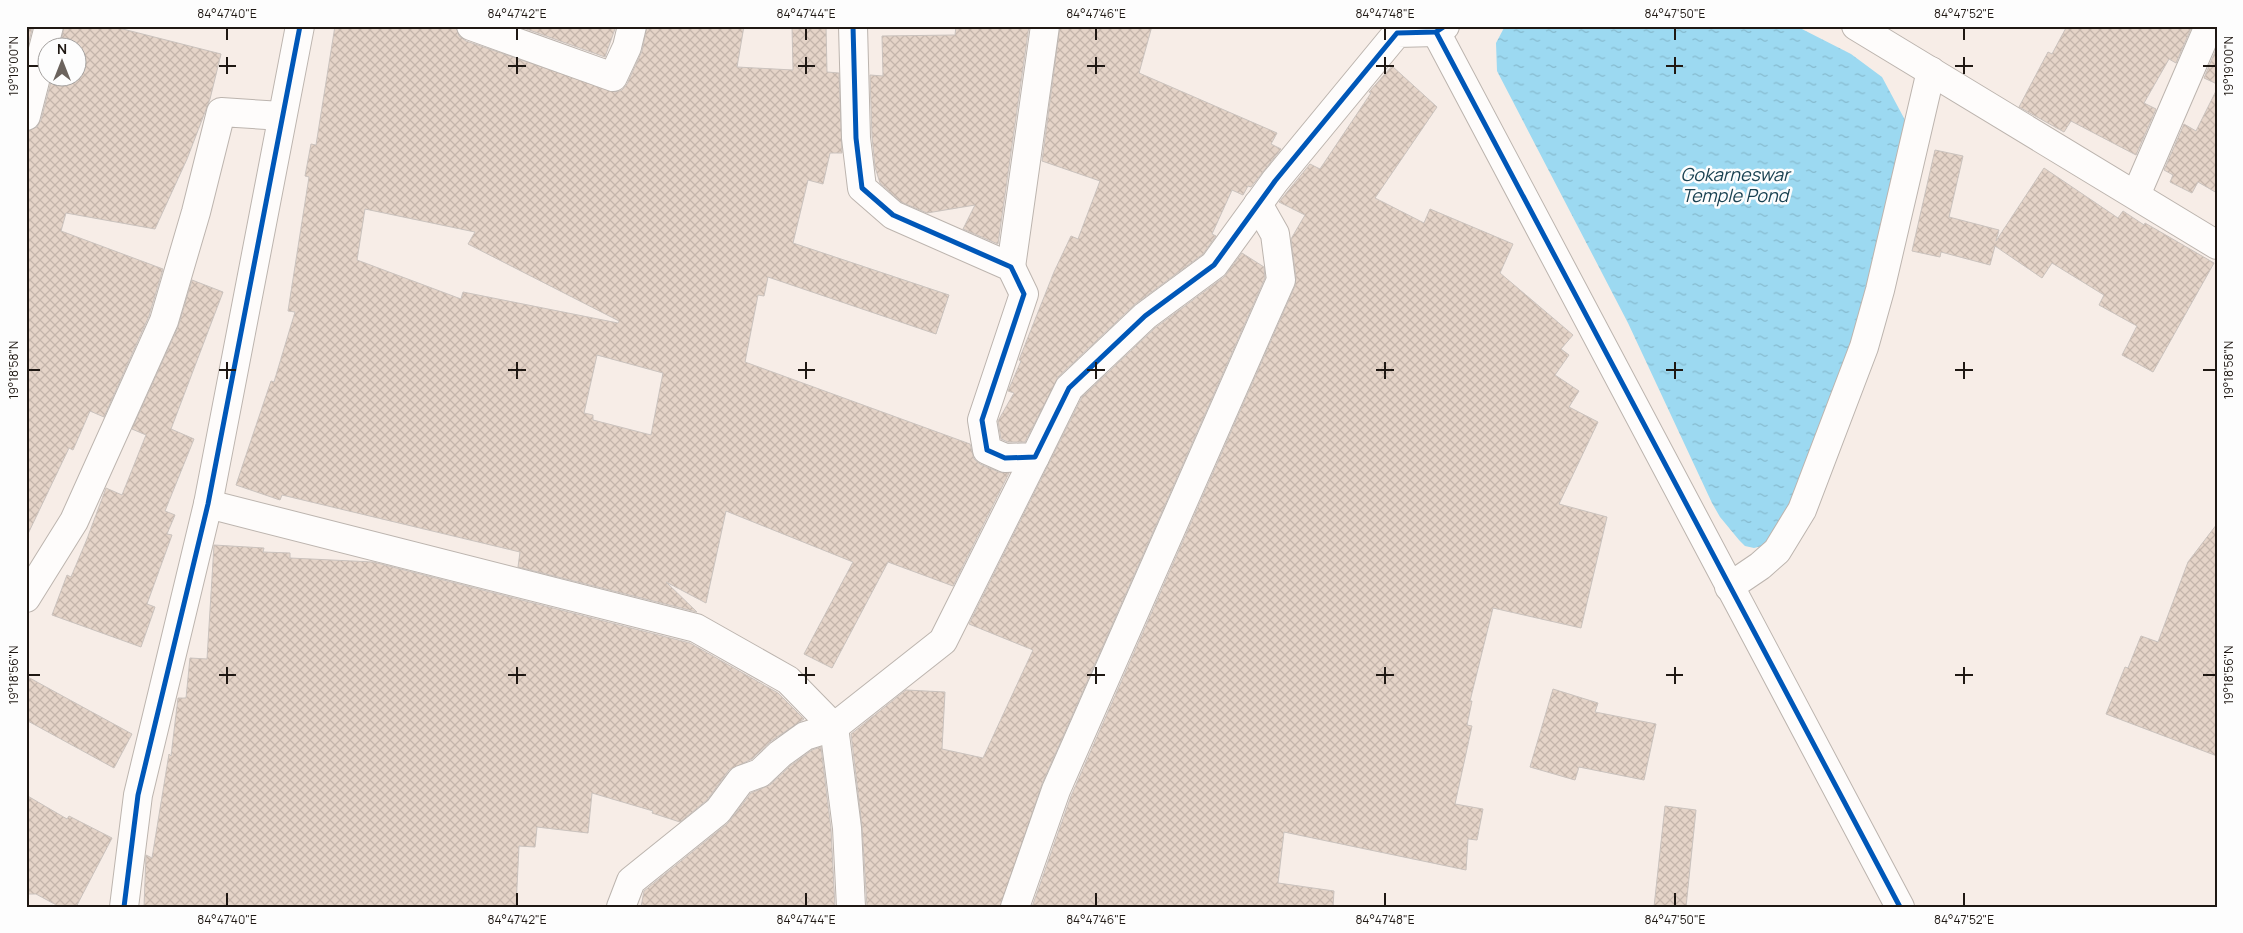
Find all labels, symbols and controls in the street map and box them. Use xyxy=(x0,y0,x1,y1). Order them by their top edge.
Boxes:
text: 84°47'40"E xyxy=(197,5,257,22)
text: 84°47'42"E xyxy=(487,5,547,22)
text: 84°47'44"E xyxy=(776,5,836,22)
text: 84°47'46"E xyxy=(1066,5,1126,22)
text: 84°47'48"E xyxy=(1355,5,1415,22)
text: 84°47'50"E xyxy=(1645,5,1706,22)
text: 84°47'52"E xyxy=(1934,5,1994,22)
text: 19°19'00"N xyxy=(5,36,22,96)
text: 19°19'00"N xyxy=(2220,36,2237,96)
north arrow xyxy=(38,38,88,88)
text: N xyxy=(57,39,67,58)
water label: Gokarneswar Temple Pond xyxy=(1681,162,1792,207)
text: 19°18'58"N xyxy=(5,341,22,399)
text: 19°18'58"N xyxy=(2220,341,2237,399)
text: 19°18'56"N xyxy=(5,645,22,705)
text: 19°18'56"N xyxy=(2220,645,2237,705)
text: 84°47'40"E xyxy=(197,911,257,928)
text: 84°47'42"E xyxy=(487,911,547,928)
text: 84°47'44"E xyxy=(776,911,836,928)
text: 84°47'46"E xyxy=(1066,911,1126,928)
text: 84°47'48"E xyxy=(1355,911,1415,928)
text: 84°47'50"E xyxy=(1645,911,1706,928)
text: 84°47'52"E xyxy=(1934,911,1994,928)

